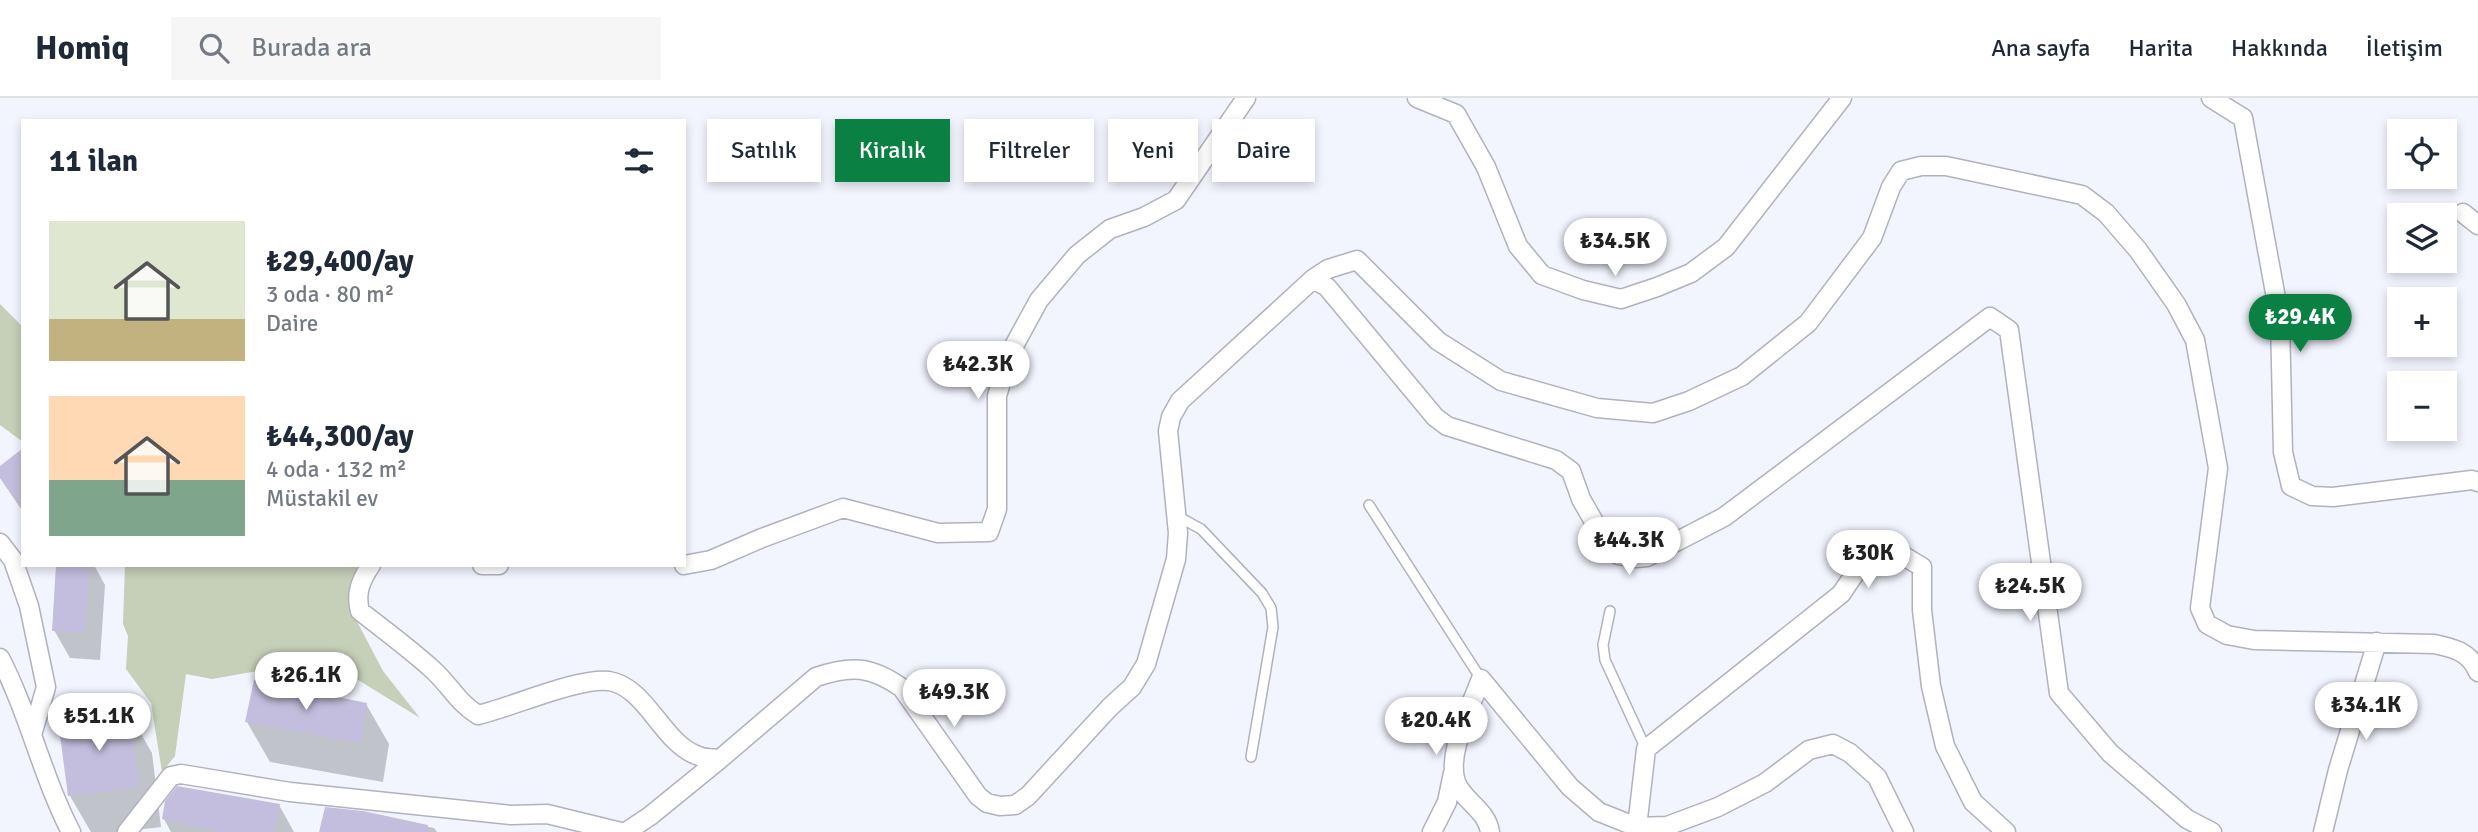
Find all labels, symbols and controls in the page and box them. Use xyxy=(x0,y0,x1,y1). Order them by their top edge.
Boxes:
search box xyxy=(171,17,661,80)
text: Homiq xyxy=(35,28,129,69)
icon: search xyxy=(195,29,233,67)
text: Burada ara xyxy=(251,32,372,64)
text: Ana sayfa xyxy=(1991,33,2091,63)
text: Harita xyxy=(2129,33,2193,63)
text: Hakkında xyxy=(2231,33,2328,63)
text: İletişim xyxy=(2366,33,2443,63)
chip: Satılık xyxy=(707,119,821,182)
chip: Kiralık xyxy=(835,119,950,182)
chip: Filtreler xyxy=(964,119,1094,182)
chip: Yeni xyxy=(1108,119,1198,182)
chip: Daire xyxy=(1212,119,1315,182)
map controls xyxy=(2387,119,2457,441)
button: locate xyxy=(2387,119,2457,189)
icon: filters xyxy=(620,142,658,180)
text: 11 ilan xyxy=(49,143,138,180)
button: layers xyxy=(2387,203,2457,273)
pin: ₺34.5K xyxy=(1558,218,1672,278)
text: ₺34.5K xyxy=(1580,226,1650,255)
text: ₺29,400/ay xyxy=(266,243,414,280)
icon: home xyxy=(105,249,189,333)
text: 3 oda · 80 m² xyxy=(266,280,394,309)
button: + xyxy=(2387,287,2457,357)
pin: ₺29.4K xyxy=(2243,294,2357,354)
text: ₺29.4K xyxy=(2265,302,2335,331)
text: Daire xyxy=(266,309,318,338)
pin: ₺42.3K xyxy=(921,342,1035,401)
text: ₺42.3K xyxy=(943,349,1013,378)
button: − xyxy=(2387,371,2457,441)
text: ₺44,300/ay xyxy=(266,418,414,455)
icon: home xyxy=(105,424,189,508)
text: 4 oda · 132 m² xyxy=(266,455,407,484)
text: Müstakil ev xyxy=(266,484,378,513)
pin: ₺44.3K xyxy=(1572,518,1686,577)
text: ₺44.3K xyxy=(1594,525,1664,554)
pin: ₺30K xyxy=(1827,531,1909,590)
text: ₺30K xyxy=(1842,538,1894,567)
pin: ₺24.5K xyxy=(1973,564,2087,623)
text: ₺24.5K xyxy=(1995,571,2065,600)
pin: ₺26.1K xyxy=(249,652,363,712)
text: ₺26.1K xyxy=(271,660,341,689)
pin: ₺49.3K xyxy=(897,670,1011,729)
text: ₺49.3K xyxy=(919,677,989,706)
pin: ₺34.1K xyxy=(2309,682,2423,742)
text: ₺34.1K xyxy=(2331,690,2401,719)
pin: ₺51.1K xyxy=(42,694,156,753)
pin: ₺20.4K xyxy=(1379,698,1493,757)
text: ₺51.1K xyxy=(64,701,134,730)
text: ₺20.4K xyxy=(1401,705,1471,734)

